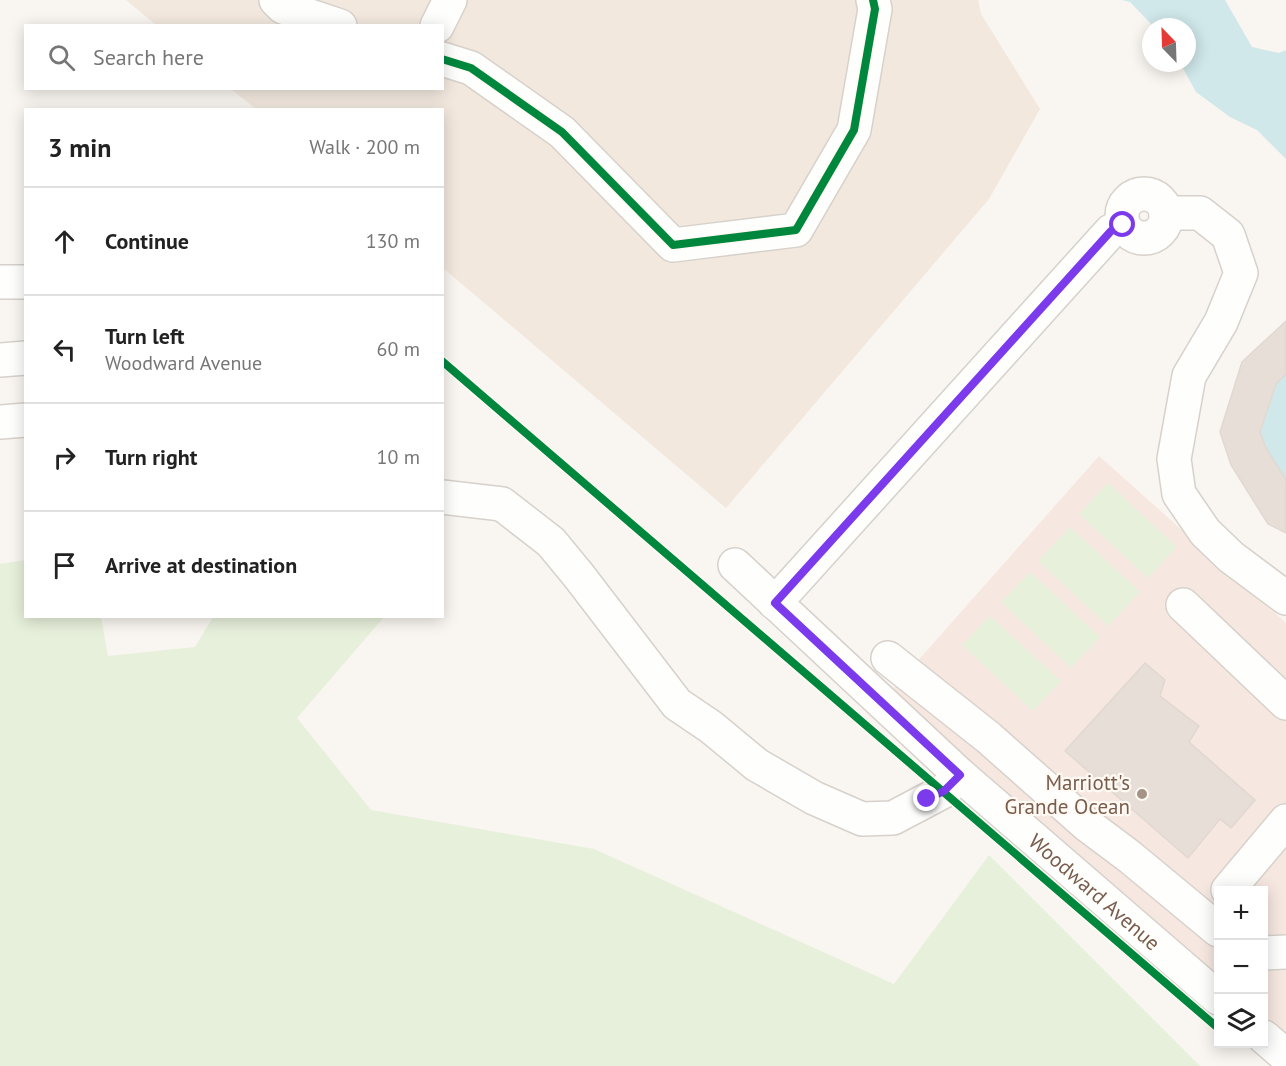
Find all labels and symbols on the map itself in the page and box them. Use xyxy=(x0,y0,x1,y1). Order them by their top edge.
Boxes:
north arrow xyxy=(1142,18,1196,72)
route start xyxy=(1109,211,1135,237)
place label: Marriott's Grande Ocean xyxy=(1005,769,1130,820)
route end xyxy=(913,785,939,811)
marker: Marriott's Grande Ocean xyxy=(1135,787,1149,801)
street label: Woodward Avenue xyxy=(1023,827,1166,956)

